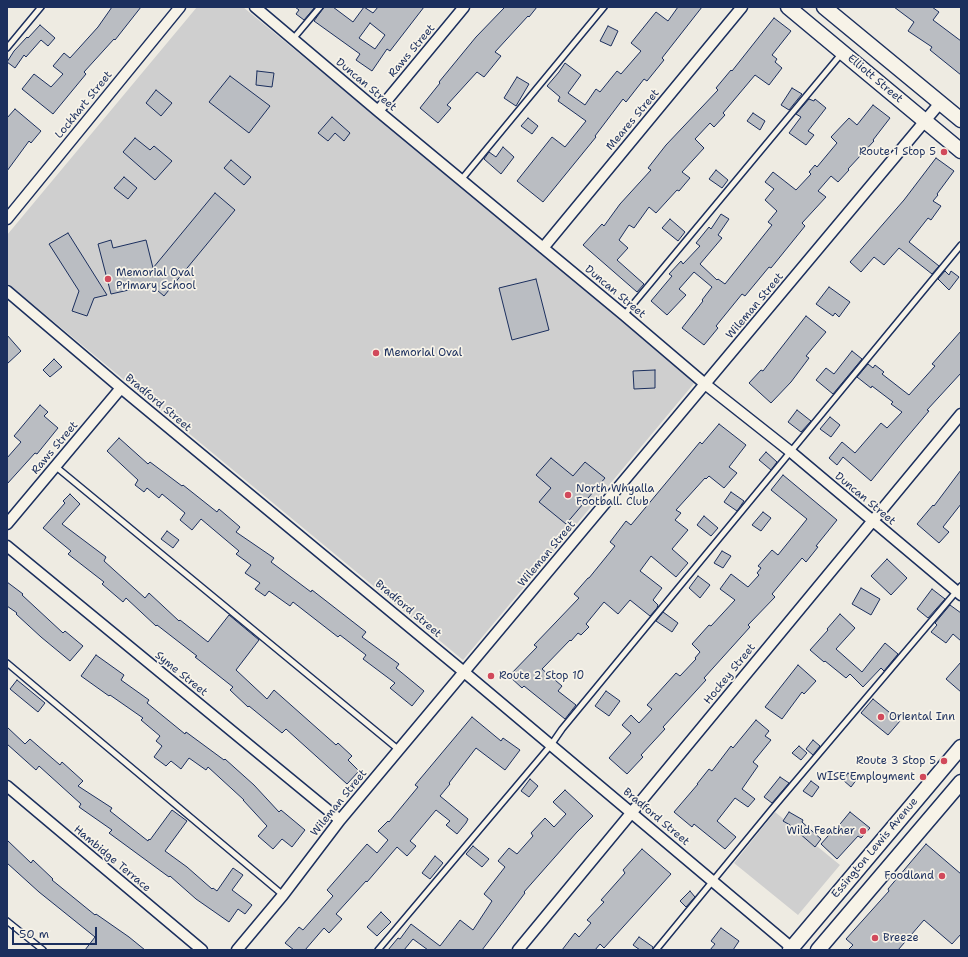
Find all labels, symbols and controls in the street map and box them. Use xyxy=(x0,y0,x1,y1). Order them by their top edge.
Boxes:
street label: Raws Street xyxy=(386,22,438,80)
street label: Elliott Street xyxy=(845,52,905,106)
street label: Duncan Street xyxy=(333,56,399,114)
street label: Lockhart Street xyxy=(53,69,115,141)
street label: Meares Street xyxy=(604,87,662,153)
place label: Route 1 Stop 5 xyxy=(859,145,936,159)
marker: Route 1 Stop 5 xyxy=(939,147,949,157)
street label: Duncan Street xyxy=(582,263,648,321)
place label: Memorial Oval Primary School xyxy=(116,266,196,292)
street label: Wileman Street xyxy=(724,270,786,342)
marker: Memorial Oval Primary School xyxy=(103,274,113,284)
place label: Memorial Oval xyxy=(384,346,462,360)
marker: Memorial Oval xyxy=(371,348,381,358)
street label: Bradford Street xyxy=(122,371,194,435)
street label: Raws Street xyxy=(29,419,81,477)
street label: Duncan Street xyxy=(832,470,898,528)
place label: North Whyalla Football. Club xyxy=(576,482,654,508)
marker: North Whyalla Football. Club xyxy=(563,490,573,500)
street label: Wileman Street xyxy=(516,518,578,590)
street label: Bradford Street xyxy=(372,577,444,641)
street label: Hockey Street xyxy=(701,641,759,707)
street label: Syme Street xyxy=(152,649,210,699)
place label: Route 2 Stop 10 xyxy=(499,669,584,683)
marker: Route 2 Stop 10 xyxy=(486,671,496,681)
place label: Oriental Inn xyxy=(889,710,955,724)
marker: Oriental Inn xyxy=(876,712,886,722)
place label: Route 3 Stop 5 xyxy=(856,754,936,768)
marker: Route 3 Stop 5 xyxy=(939,756,949,766)
street label: Wileman Street xyxy=(308,767,370,839)
place label: WISE Employment xyxy=(817,770,915,784)
marker: WISE Employment xyxy=(918,772,928,782)
street label: Bradford Street xyxy=(620,785,692,849)
street label: Essington Lewis Avenue xyxy=(829,795,921,901)
street label: Hambidge Terrace xyxy=(71,823,153,895)
place label: Wild Feather xyxy=(787,824,855,838)
marker: Wild Feather xyxy=(858,826,868,836)
place label: Foodland xyxy=(884,869,934,883)
marker: Foodland xyxy=(937,871,947,881)
scale bar xyxy=(14,919,99,945)
text: 50 m xyxy=(19,926,49,942)
place label: Breeze xyxy=(883,931,919,945)
marker: Breeze xyxy=(870,933,880,943)

